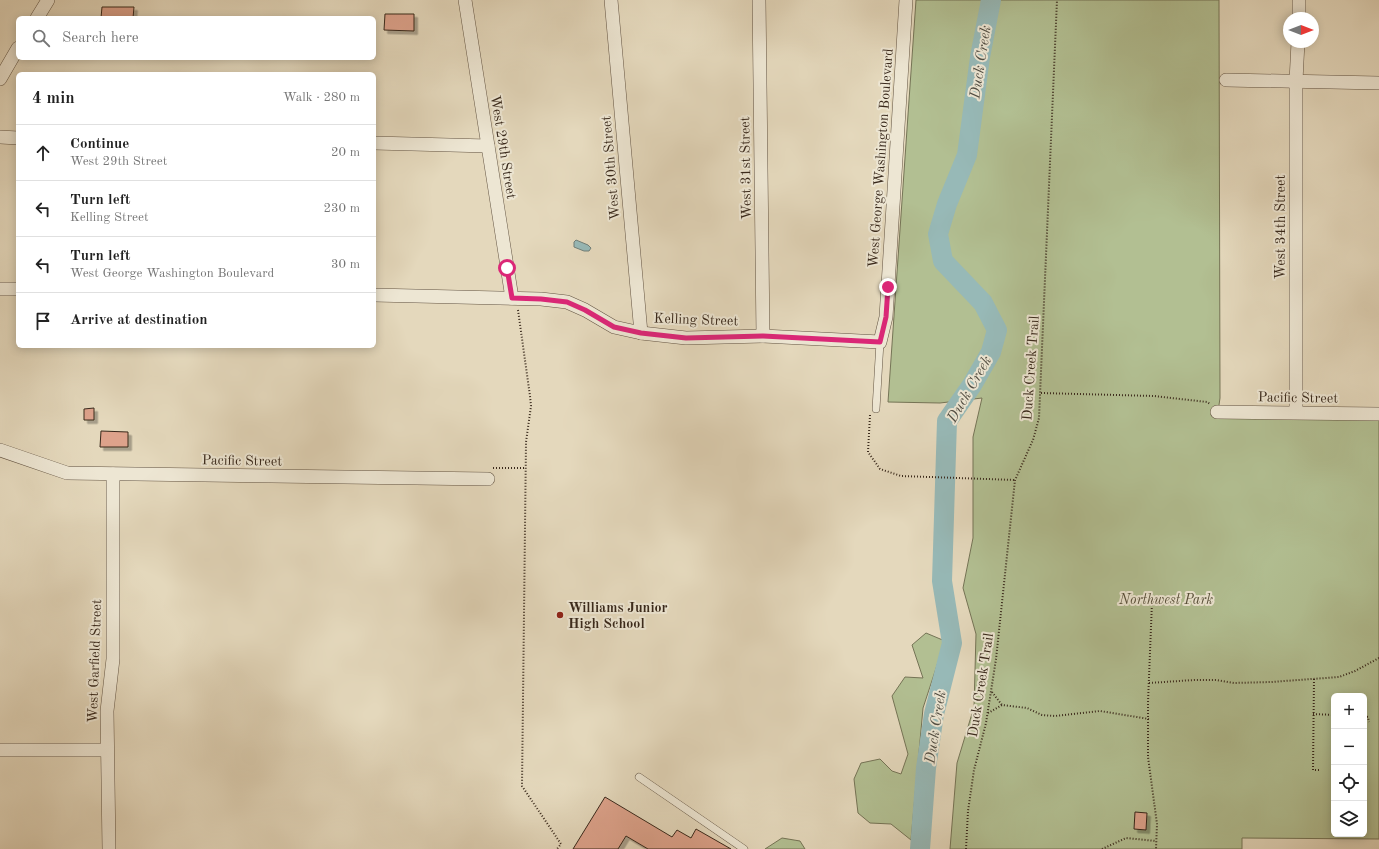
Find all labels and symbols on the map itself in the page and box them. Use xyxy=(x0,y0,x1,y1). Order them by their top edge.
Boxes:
north arrow xyxy=(1283,12,1319,48)
water label: Duck Creek xyxy=(968,25,995,101)
street label: West George Washington Boulevard xyxy=(866,48,896,268)
street label: West 29th Street xyxy=(488,94,518,200)
street label: West 30th Street xyxy=(599,115,623,221)
street label: West 31st Street xyxy=(738,116,754,220)
street label: West 34th Street xyxy=(1274,175,1288,279)
route start xyxy=(498,259,516,277)
route end xyxy=(879,278,897,296)
street label: Kelling Street xyxy=(653,312,739,328)
street label: Duck Creek Trail xyxy=(1020,315,1042,421)
water label: Duck Creek xyxy=(945,354,995,426)
street label: Pacific Street xyxy=(1258,390,1338,406)
street label: Pacific Street xyxy=(202,453,282,469)
park label: Northwest Park xyxy=(1118,593,1213,607)
street label: West Garfield Street xyxy=(86,599,104,723)
place label: Williams Junior High School xyxy=(568,601,668,631)
marker: Williams Junior High School xyxy=(555,610,565,620)
street label: Duck Creek Trail xyxy=(966,632,996,738)
water label: Duck Creek xyxy=(923,690,950,766)

